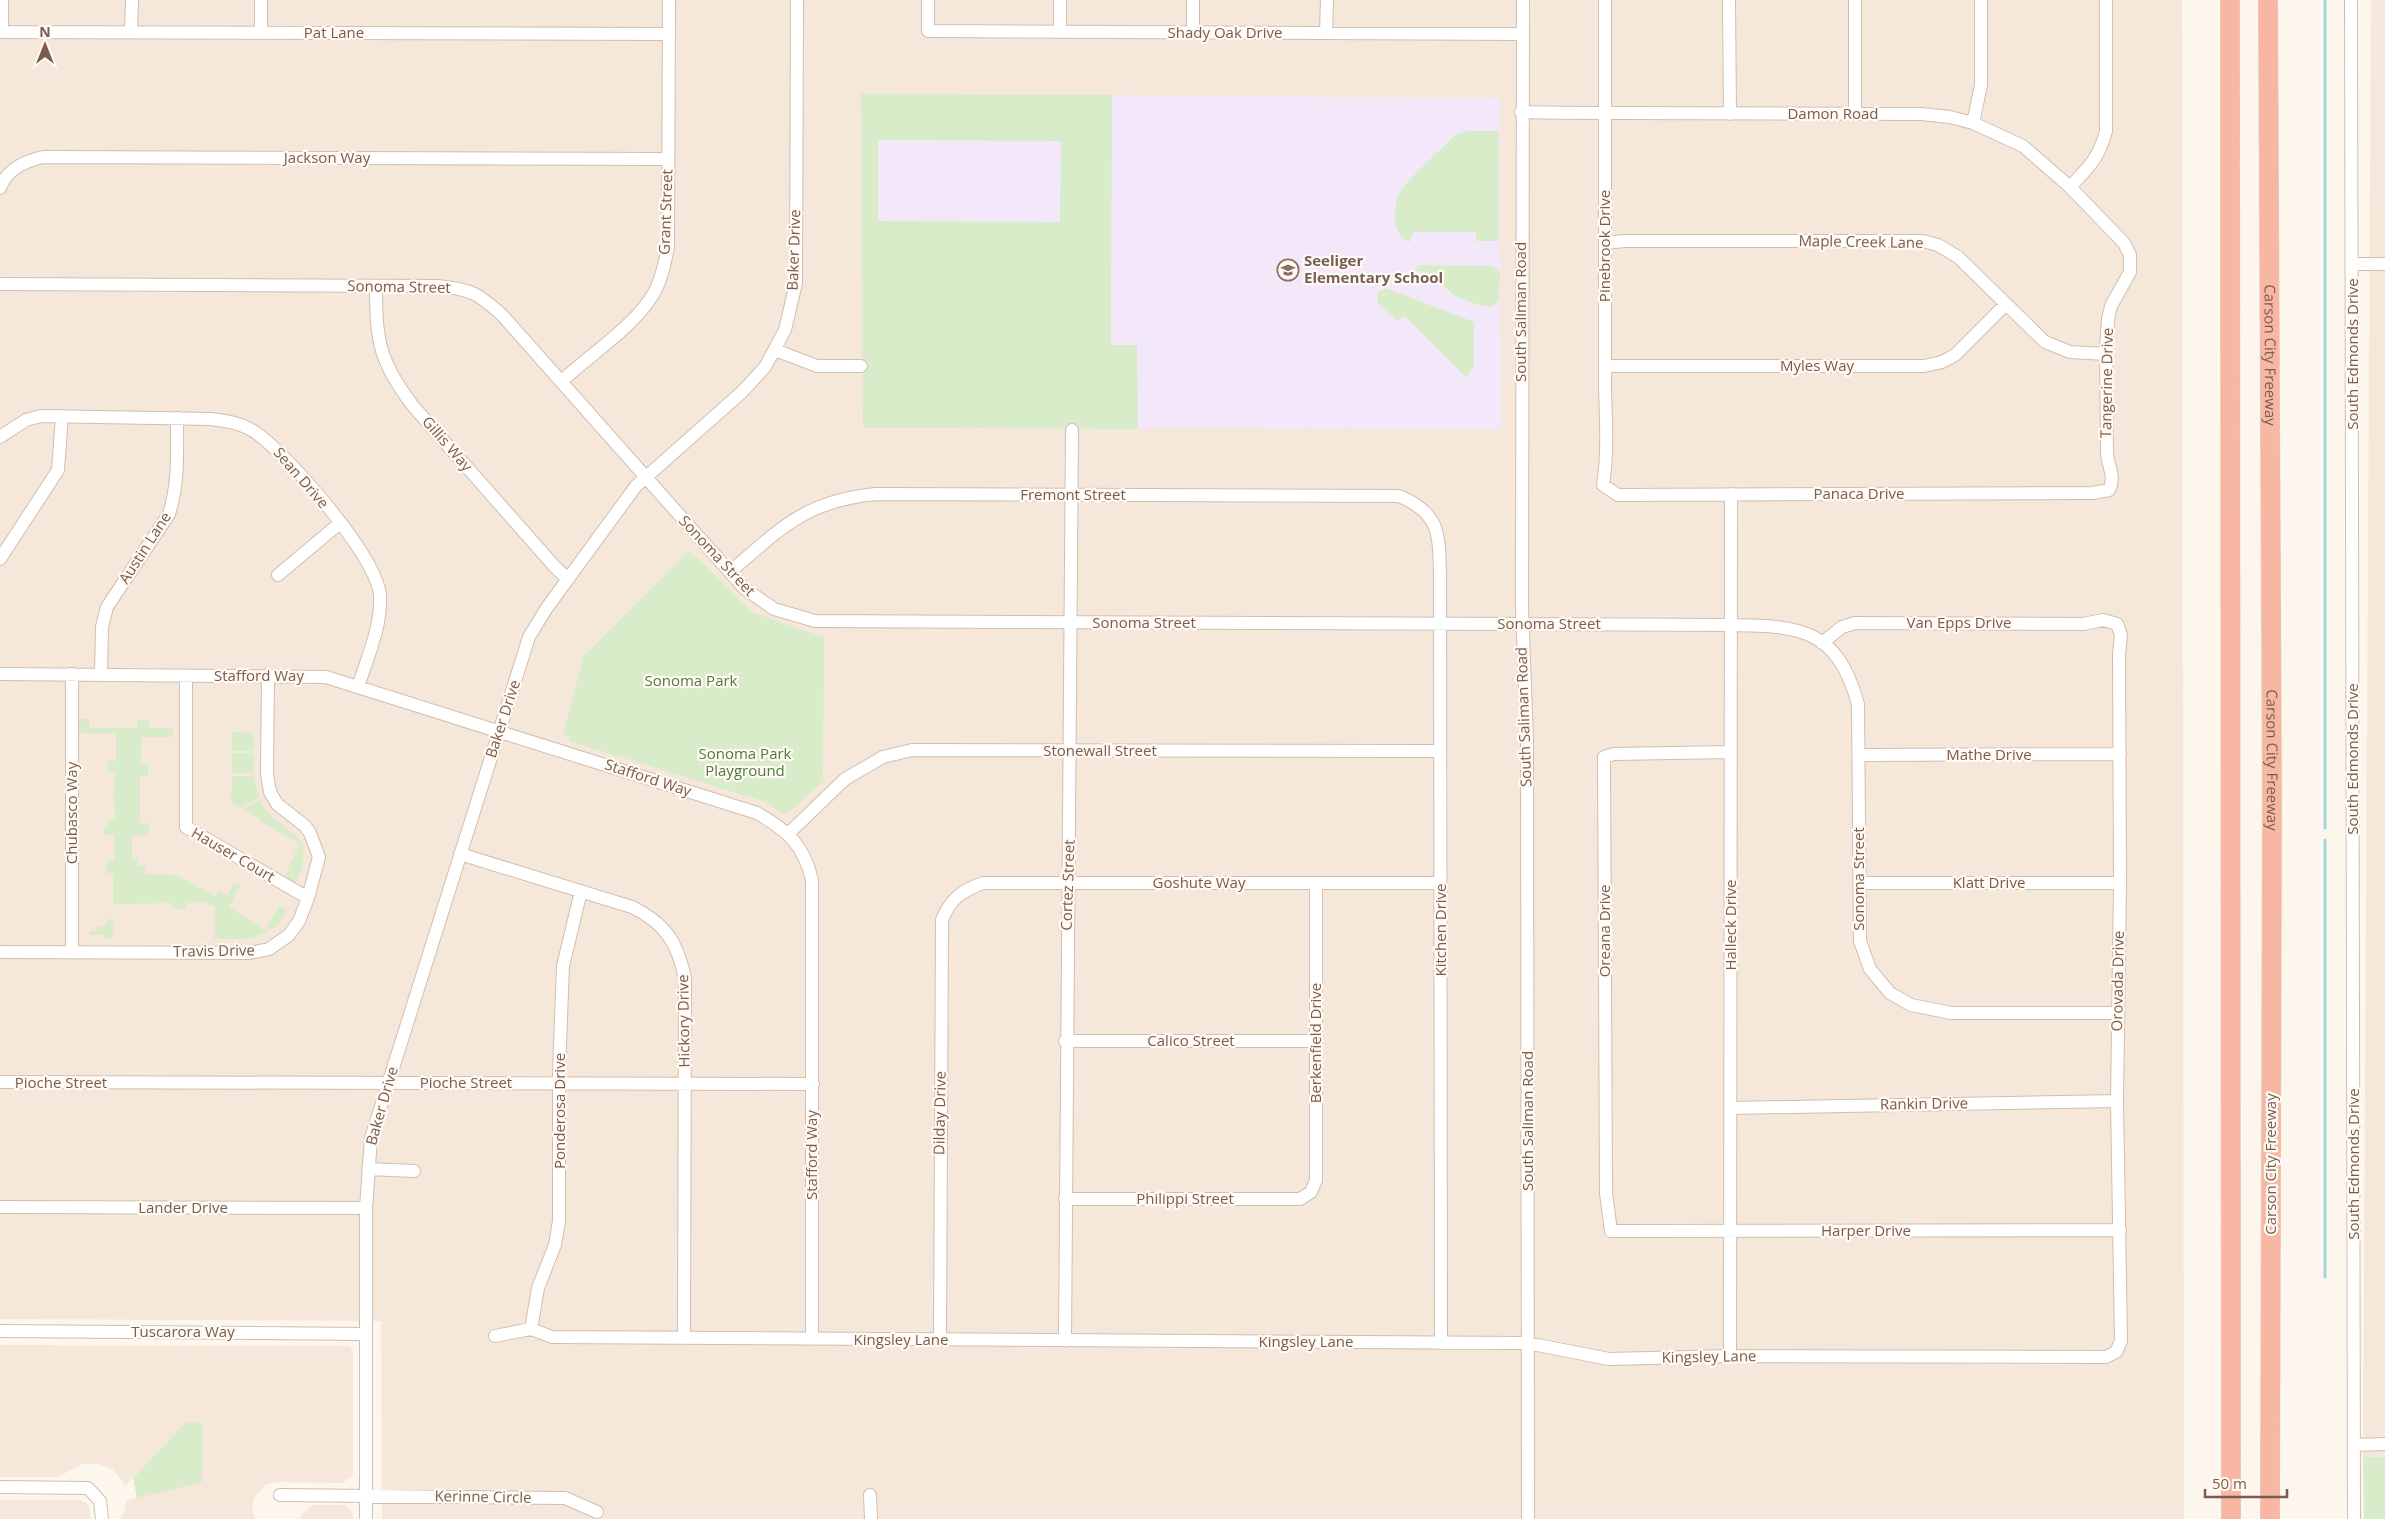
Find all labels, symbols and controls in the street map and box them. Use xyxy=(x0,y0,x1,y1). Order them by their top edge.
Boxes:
north arrow xyxy=(20,20,70,70)
text: N xyxy=(39,22,51,41)
street label: Pat Lane xyxy=(304,22,364,42)
street label: Shady Oak Drive xyxy=(1168,22,1282,42)
street label: Damon Road xyxy=(1787,103,1879,123)
street label: Jackson Way xyxy=(282,147,371,167)
street label: Grant Street xyxy=(654,169,676,255)
street label: Pinebrook Drive xyxy=(1594,190,1614,302)
street label: Baker Drive xyxy=(782,209,804,291)
street label: Maple Creek Lane xyxy=(1798,230,1924,252)
street label: South Saliman Road xyxy=(1510,242,1530,382)
place label: Seeliger Elementary School xyxy=(1304,250,1443,287)
school or university icon: Seeliger Elementary School xyxy=(1276,258,1300,282)
street label: Sonoma Street xyxy=(347,275,451,297)
street label: South Edmonds Drive xyxy=(2342,278,2362,430)
street label: Carson City Freeway xyxy=(2260,284,2281,426)
street label: Tangerine Drive xyxy=(2095,328,2117,438)
street label: Myles Way xyxy=(1780,355,1854,375)
street label: Gillis Way xyxy=(418,412,478,475)
street label: Sean Drive xyxy=(270,443,334,512)
street label: Panaca Drive xyxy=(1813,483,1905,503)
street label: Fremont Street xyxy=(1020,484,1126,504)
street label: Austin Lane xyxy=(113,508,175,587)
street label: Sonoma Street xyxy=(675,511,760,600)
street label: Sonoma Street xyxy=(1092,612,1196,632)
street label: Van Epps Drive xyxy=(1907,612,2011,632)
street label: Sonoma Street xyxy=(1497,613,1601,633)
street label: South Saliman Road xyxy=(1511,647,1535,787)
street label: Stafford Way xyxy=(214,665,304,685)
park label: Sonoma Park xyxy=(645,670,738,690)
street label: Baker Drive xyxy=(480,677,524,760)
street label: South Edmonds Drive xyxy=(2342,683,2362,835)
street label: Carson City Freeway xyxy=(2262,689,2283,831)
street label: Stonewall Street xyxy=(1043,740,1157,760)
park label: Sonoma Park Playground xyxy=(699,743,792,780)
street label: Mathe Drive xyxy=(1946,744,2032,764)
street label: Stafford Way xyxy=(602,754,695,801)
street label: Chubasco Way xyxy=(61,761,81,864)
street label: Hauser Court xyxy=(188,822,279,886)
street label: Sonoma Street xyxy=(1848,827,1868,931)
street label: Cortez Street xyxy=(1055,839,1079,931)
street label: Goshute Way xyxy=(1153,872,1246,892)
street label: Klatt Drive xyxy=(1953,872,2025,892)
street label: Halleck Drive xyxy=(1720,879,1740,971)
street label: Kitchen Drive xyxy=(1430,884,1450,976)
street label: Oreana Drive xyxy=(1594,885,1614,977)
street label: Orovada Drive xyxy=(2106,930,2128,1032)
street label: Travis Drive xyxy=(173,939,255,961)
street label: Hickory Drive xyxy=(672,974,694,1068)
street label: Berkenfield Drive xyxy=(1305,983,1325,1103)
street label: Calico Street xyxy=(1147,1030,1235,1050)
street label: South Saliman Road xyxy=(1517,1051,1537,1191)
street label: Ponderosa Drive xyxy=(549,1053,569,1169)
street label: Baker Drive xyxy=(360,1064,402,1147)
street label: Dilday Drive xyxy=(928,1071,950,1155)
street label: Pioche Street xyxy=(15,1072,107,1092)
street label: Pioche Street xyxy=(420,1072,512,1092)
street label: South Edmonds Drive xyxy=(2343,1088,2363,1240)
street label: Rankin Drive xyxy=(1880,1092,1968,1114)
street label: Carson City Freeway xyxy=(2260,1093,2280,1235)
street label: Stafford Way xyxy=(801,1110,821,1200)
street label: Philippi Street xyxy=(1136,1188,1234,1208)
street label: Lander Drive xyxy=(138,1197,228,1217)
street label: Harper Drive xyxy=(1821,1220,1911,1240)
street label: Tuscarora Way xyxy=(131,1321,235,1341)
street label: Kingsley Lane xyxy=(854,1329,948,1349)
street label: Kingsley Lane xyxy=(1259,1331,1353,1351)
street label: Kingsley Lane xyxy=(1661,1345,1757,1367)
scale bar xyxy=(2205,1466,2288,1498)
text: 50 m xyxy=(2212,1473,2247,1493)
street label: Kerinne Circle xyxy=(434,1485,532,1507)

